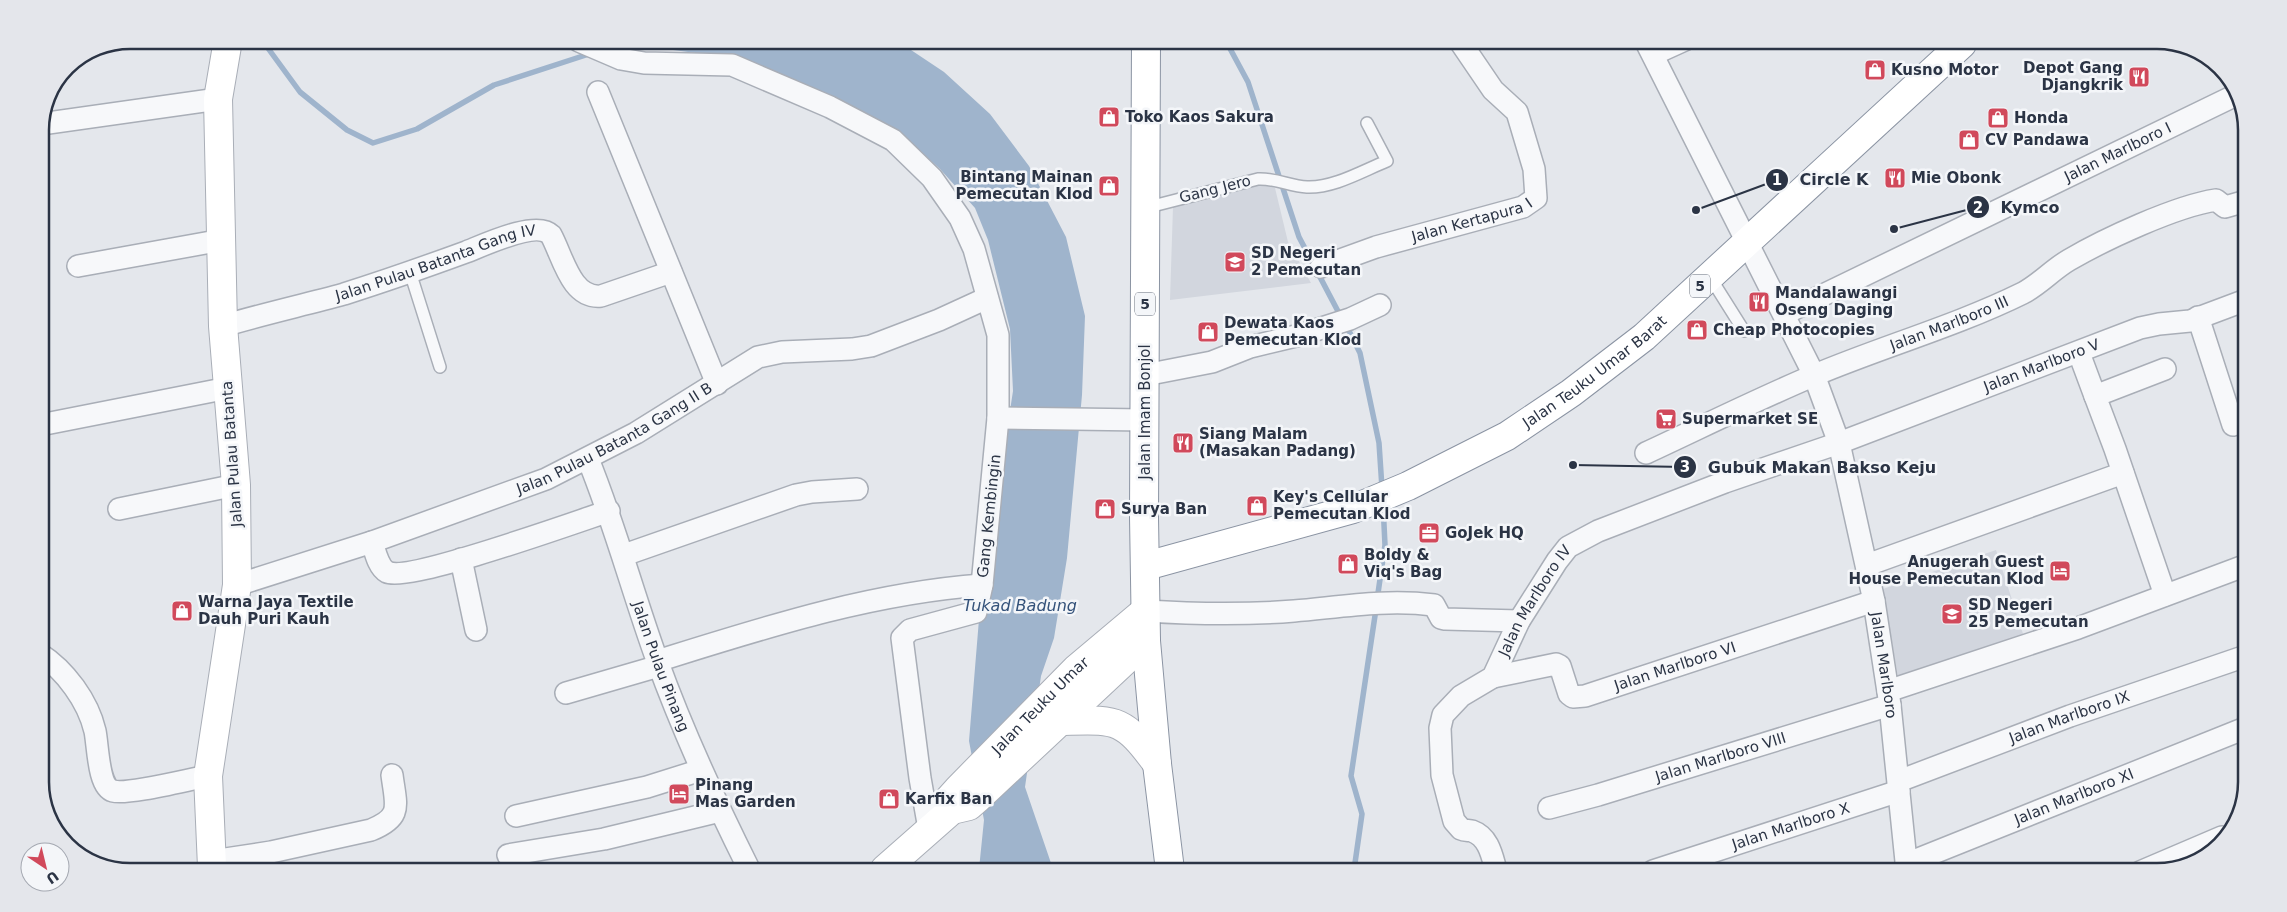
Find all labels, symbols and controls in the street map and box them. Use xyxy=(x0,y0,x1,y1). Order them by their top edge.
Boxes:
shop icon: Kusno Motor xyxy=(1863,58,1887,82)
place label: Depot Gang Djangkrik xyxy=(2023,59,2124,94)
place label: Kusno Motor xyxy=(1891,61,1999,79)
restaurant icon: Depot Gang Djangkrik xyxy=(2127,65,2151,89)
shop icon: Toko Kaos Sakura xyxy=(1097,105,1121,129)
shop icon: Honda xyxy=(1986,106,2010,130)
place label: Toko Kaos Sakura xyxy=(1125,108,1274,126)
place label: Honda xyxy=(2014,109,2068,127)
street label: Jalan Marlboro I xyxy=(2061,119,2174,186)
shop icon: CV Pandawa xyxy=(1957,128,1981,152)
place label: CV Pandawa xyxy=(1985,131,2089,149)
callout: Circle K xyxy=(1764,164,1878,195)
restaurant icon: Mie Obonk xyxy=(1883,166,1907,190)
place label: Bintang Mainan Pemecutan Klod xyxy=(955,168,1093,203)
place label: Mie Obonk xyxy=(1911,169,2002,187)
text: Circle K xyxy=(1800,170,1869,189)
street label: Gang Jero xyxy=(1177,171,1253,207)
text: 1 xyxy=(1772,171,1782,189)
shop icon: Bintang Mainan Pemecutan Klod xyxy=(1097,174,1121,198)
callout: Kymco xyxy=(1966,192,2070,223)
street label: Jalan Kertapura I xyxy=(1409,194,1536,246)
text: Kymco xyxy=(2001,198,2059,217)
text: 2 xyxy=(1973,199,1983,217)
street label: Jalan Pulau Batanta Gang IV xyxy=(333,221,537,305)
place label: SD Negeri 2 Pemecutan xyxy=(1251,244,1361,279)
school or university icon: SD Negeri 2 Pemecutan xyxy=(1223,250,1247,274)
road number: 5 xyxy=(1690,274,1710,298)
place label: Mandalawangi Oseng Daging xyxy=(1775,284,1897,319)
restaurant icon: Mandalawangi Oseng Daging xyxy=(1747,290,1771,314)
road number: 5 xyxy=(1135,292,1155,316)
street label: Jalan Marlboro III xyxy=(1887,292,2011,355)
street label: Jalan Teuku Umar Barat xyxy=(1518,312,1670,432)
place label: Dewata Kaos Pemecutan Klod xyxy=(1224,314,1362,349)
shop icon: Cheap Photocopies xyxy=(1685,318,1709,342)
shop icon: Dewata Kaos Pemecutan Klod xyxy=(1196,320,1220,344)
place label: Cheap Photocopies xyxy=(1713,321,1875,339)
street label: Jalan Marlboro V xyxy=(1980,335,2103,396)
street label: Jalan Imam Bonjol xyxy=(1136,344,1154,481)
street label: Jalan Pulau Batanta Gang II B xyxy=(513,379,716,498)
street label: Jalan Pulau Batanta xyxy=(218,380,246,529)
supermarket icon: Supermarket SE xyxy=(1654,407,1678,431)
place label: Supermarket SE xyxy=(1682,410,1818,428)
place label: Siang Malam (Masakan Padang) xyxy=(1199,425,1356,460)
restaurant icon: Siang Malam (Masakan Padang) xyxy=(1171,431,1195,455)
callout: Gubuk Makan Bakso Keju xyxy=(1673,452,1946,483)
street label: Gang Kembingin xyxy=(974,453,1004,579)
text: 3 xyxy=(1680,458,1690,476)
text: Gubuk Makan Bakso Keju xyxy=(1708,458,1936,477)
place label: Key's Cellular Pemecutan Klod xyxy=(1273,488,1411,523)
shop icon: Key's Cellular Pemecutan Klod xyxy=(1245,494,1269,518)
shop icon: Surya Ban xyxy=(1093,497,1117,521)
place label: Surya Ban xyxy=(1121,500,1207,518)
office icon: GoJek HQ xyxy=(1417,521,1441,545)
place label: GoJek HQ xyxy=(1445,524,1524,542)
street label: Jalan Marlboro IV xyxy=(1494,541,1575,660)
place label: Boldy & Viq's Bag xyxy=(1364,546,1442,581)
shop icon: Boldy & Viq's Bag xyxy=(1336,552,1360,576)
place label: Anugerah Guest House Pemecutan Klod xyxy=(1849,553,2044,588)
hotel icon: Anugerah Guest House Pemecutan Klod xyxy=(2048,559,2072,583)
place label: Warna Jaya Textile Dauh Puri Kauh xyxy=(198,593,354,628)
water label: Tukad Badung xyxy=(963,596,1077,615)
place label: SD Negeri 25 Pemecutan xyxy=(1968,596,2089,631)
street label: Jalan Pulau Pinang xyxy=(628,598,693,735)
shop icon: Warna Jaya Textile Dauh Puri Kauh xyxy=(170,599,194,623)
school or university icon: SD Negeri 25 Pemecutan xyxy=(1940,602,1964,626)
street label: Jalan Marlboro xyxy=(1867,610,1900,719)
street label: Jalan Marlboro VI xyxy=(1611,638,1738,695)
street label: Jalan Teuku Umar xyxy=(987,653,1093,759)
street label: Jalan Marlboro IX xyxy=(2006,687,2132,748)
street label: Jalan Marlboro VIII xyxy=(1652,729,1788,786)
street label: Jalan Marlboro XI xyxy=(2011,765,2136,829)
place label: Pinang Mas Garden xyxy=(695,776,796,811)
hotel icon: Pinang Mas Garden xyxy=(667,782,691,806)
shop icon: Karfix Ban xyxy=(877,787,901,811)
place label: Karfix Ban xyxy=(905,790,992,808)
street label: Jalan Marlboro X xyxy=(1729,799,1852,854)
north arrow xyxy=(20,842,70,892)
text: U xyxy=(43,868,62,887)

